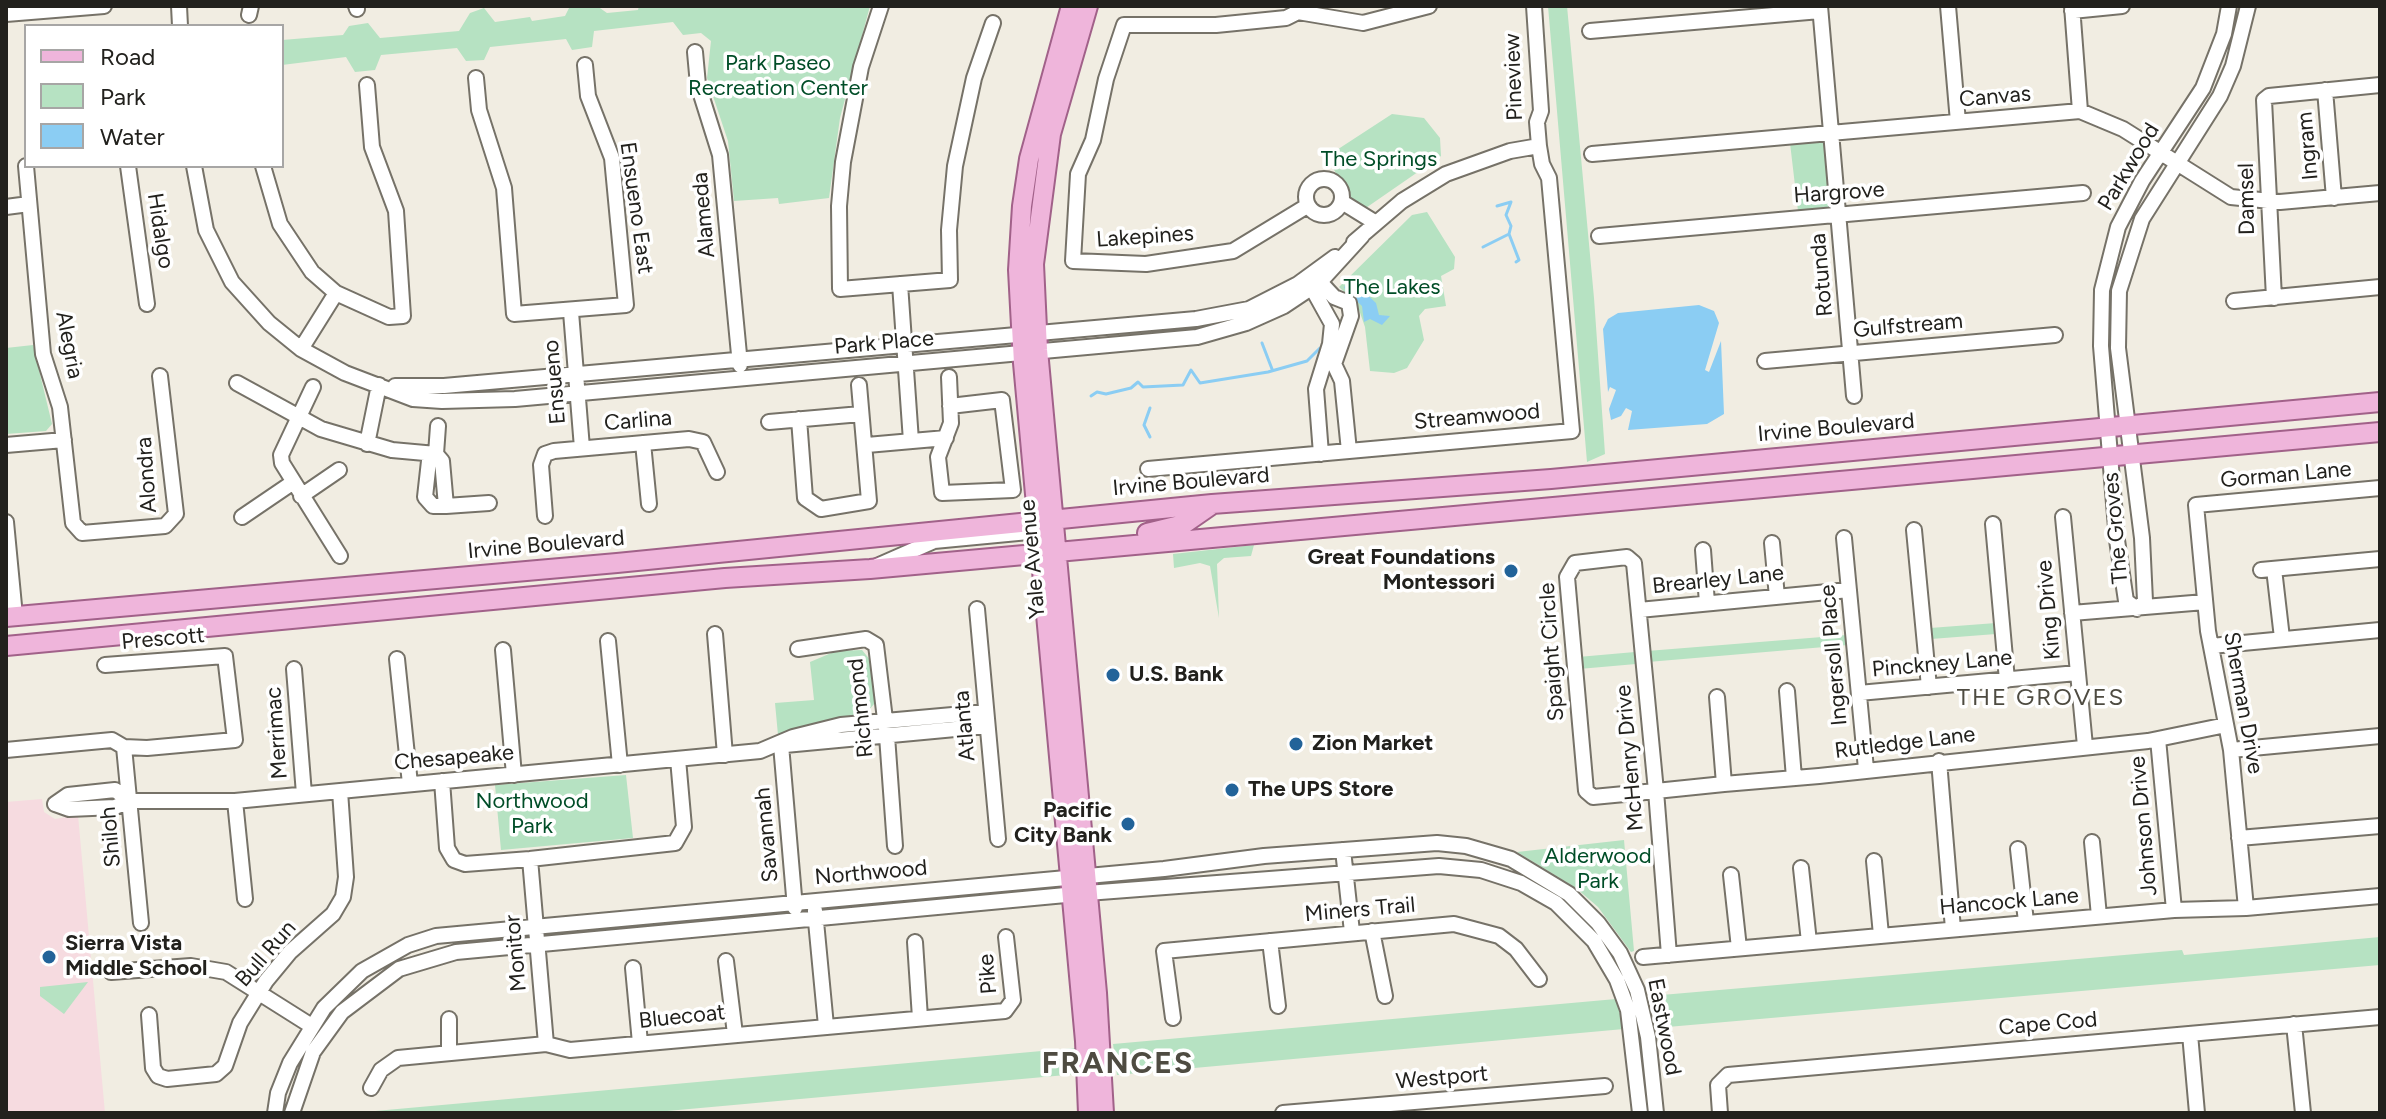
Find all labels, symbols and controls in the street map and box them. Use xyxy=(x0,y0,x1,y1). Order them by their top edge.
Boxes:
legend xyxy=(24,24,284,168)
street label: Pineview xyxy=(1499,33,1529,121)
text: Road xyxy=(100,42,155,71)
park label: Park Paseo Recreation Center xyxy=(688,51,868,102)
street label: Canvas xyxy=(1958,81,2032,113)
text: Park xyxy=(100,82,146,111)
street label: Ingram xyxy=(2292,111,2324,181)
street label: Parkwood xyxy=(2093,119,2165,215)
text: Water xyxy=(100,122,165,151)
street label: Ensueno East xyxy=(614,140,658,276)
park label: The Springs xyxy=(1321,147,1437,173)
street label: Damsel xyxy=(2233,163,2261,235)
street label: Alameda xyxy=(687,171,721,259)
street label: Hargrove xyxy=(1793,177,1885,209)
street label: Hidalgo xyxy=(141,191,179,271)
street label: Lakepines xyxy=(1095,220,1195,254)
street label: Rotunda xyxy=(1805,232,1839,318)
park label: The Lakes xyxy=(1343,275,1441,301)
street label: Gulfstream xyxy=(1852,308,1964,344)
street label: Alegria xyxy=(50,309,88,381)
street label: Park Place xyxy=(833,325,935,361)
street label: Ensueno xyxy=(538,339,572,425)
street label: Streamwood xyxy=(1413,398,1541,436)
street label: Carlina xyxy=(603,405,673,437)
street label: Irvine Boulevard xyxy=(1756,408,1916,448)
street label: Alondra xyxy=(131,436,163,514)
street label: Gorman Lane xyxy=(2219,456,2353,494)
street label: Irvine Boulevard xyxy=(1111,462,1271,502)
street label: The Groves xyxy=(2098,471,2134,585)
street label: Yale Avenue xyxy=(1015,498,1051,620)
street label: Irvine Boulevard xyxy=(466,525,626,565)
place label: Great Foundations Montessori xyxy=(1308,545,1495,596)
street label: King Drive xyxy=(2031,559,2067,661)
street label: Brearley Lane xyxy=(1651,560,1785,600)
marker: Great Foundations Montessori xyxy=(1502,562,1520,580)
street label: Spaight Circle xyxy=(1534,582,1570,722)
street label: Ingersoll Place xyxy=(1815,583,1853,727)
street label: Prescott xyxy=(120,622,206,656)
street label: Sherman Drive xyxy=(2218,630,2268,776)
street label: Pinckney Lane xyxy=(1871,645,2013,683)
street label: Richmond xyxy=(843,657,879,759)
place label: U.S. Bank xyxy=(1129,662,1224,688)
marker: U.S. Bank xyxy=(1104,666,1122,684)
street label: McHenry Drive xyxy=(1610,684,1650,832)
district label: THE GROVES xyxy=(1957,684,2125,712)
street label: Merrimac xyxy=(261,686,293,780)
street label: Atlanta xyxy=(949,689,981,763)
street label: Rutledge Lane xyxy=(1833,721,1977,765)
place label: Zion Market xyxy=(1312,731,1433,757)
marker: Zion Market xyxy=(1287,735,1305,753)
street label: Chesapeake xyxy=(393,740,515,776)
street label: Johnson Drive xyxy=(2125,755,2163,897)
place label: The UPS Store xyxy=(1248,777,1393,803)
marker: The UPS Store xyxy=(1223,781,1241,799)
street label: Savannah xyxy=(750,787,784,883)
park label: Northwood Park xyxy=(475,789,589,840)
place label: Pacific City Bank xyxy=(1014,798,1112,850)
street label: Shiloh xyxy=(95,806,127,868)
marker: Pacific City Bank xyxy=(1119,815,1137,833)
park label: Alderwood Park xyxy=(1544,844,1652,896)
street label: Northwood xyxy=(814,855,928,891)
street label: Hancock Lane xyxy=(1938,883,2080,921)
street label: Miners Trail xyxy=(1304,892,1416,928)
street label: Monitor xyxy=(499,913,533,993)
street label: Bull Run xyxy=(230,915,302,993)
place label: Sierra Vista Middle School xyxy=(65,931,208,982)
marker: Sierra Vista Middle School xyxy=(40,948,58,966)
street label: Pike xyxy=(973,953,1003,995)
street label: Eastwood xyxy=(1642,976,1686,1078)
street label: Bluecoat xyxy=(637,999,727,1035)
street label: Cape Cod xyxy=(1998,1007,2098,1041)
district label: FRANCES xyxy=(1042,1046,1194,1082)
street label: Westport xyxy=(1395,1061,1489,1095)

